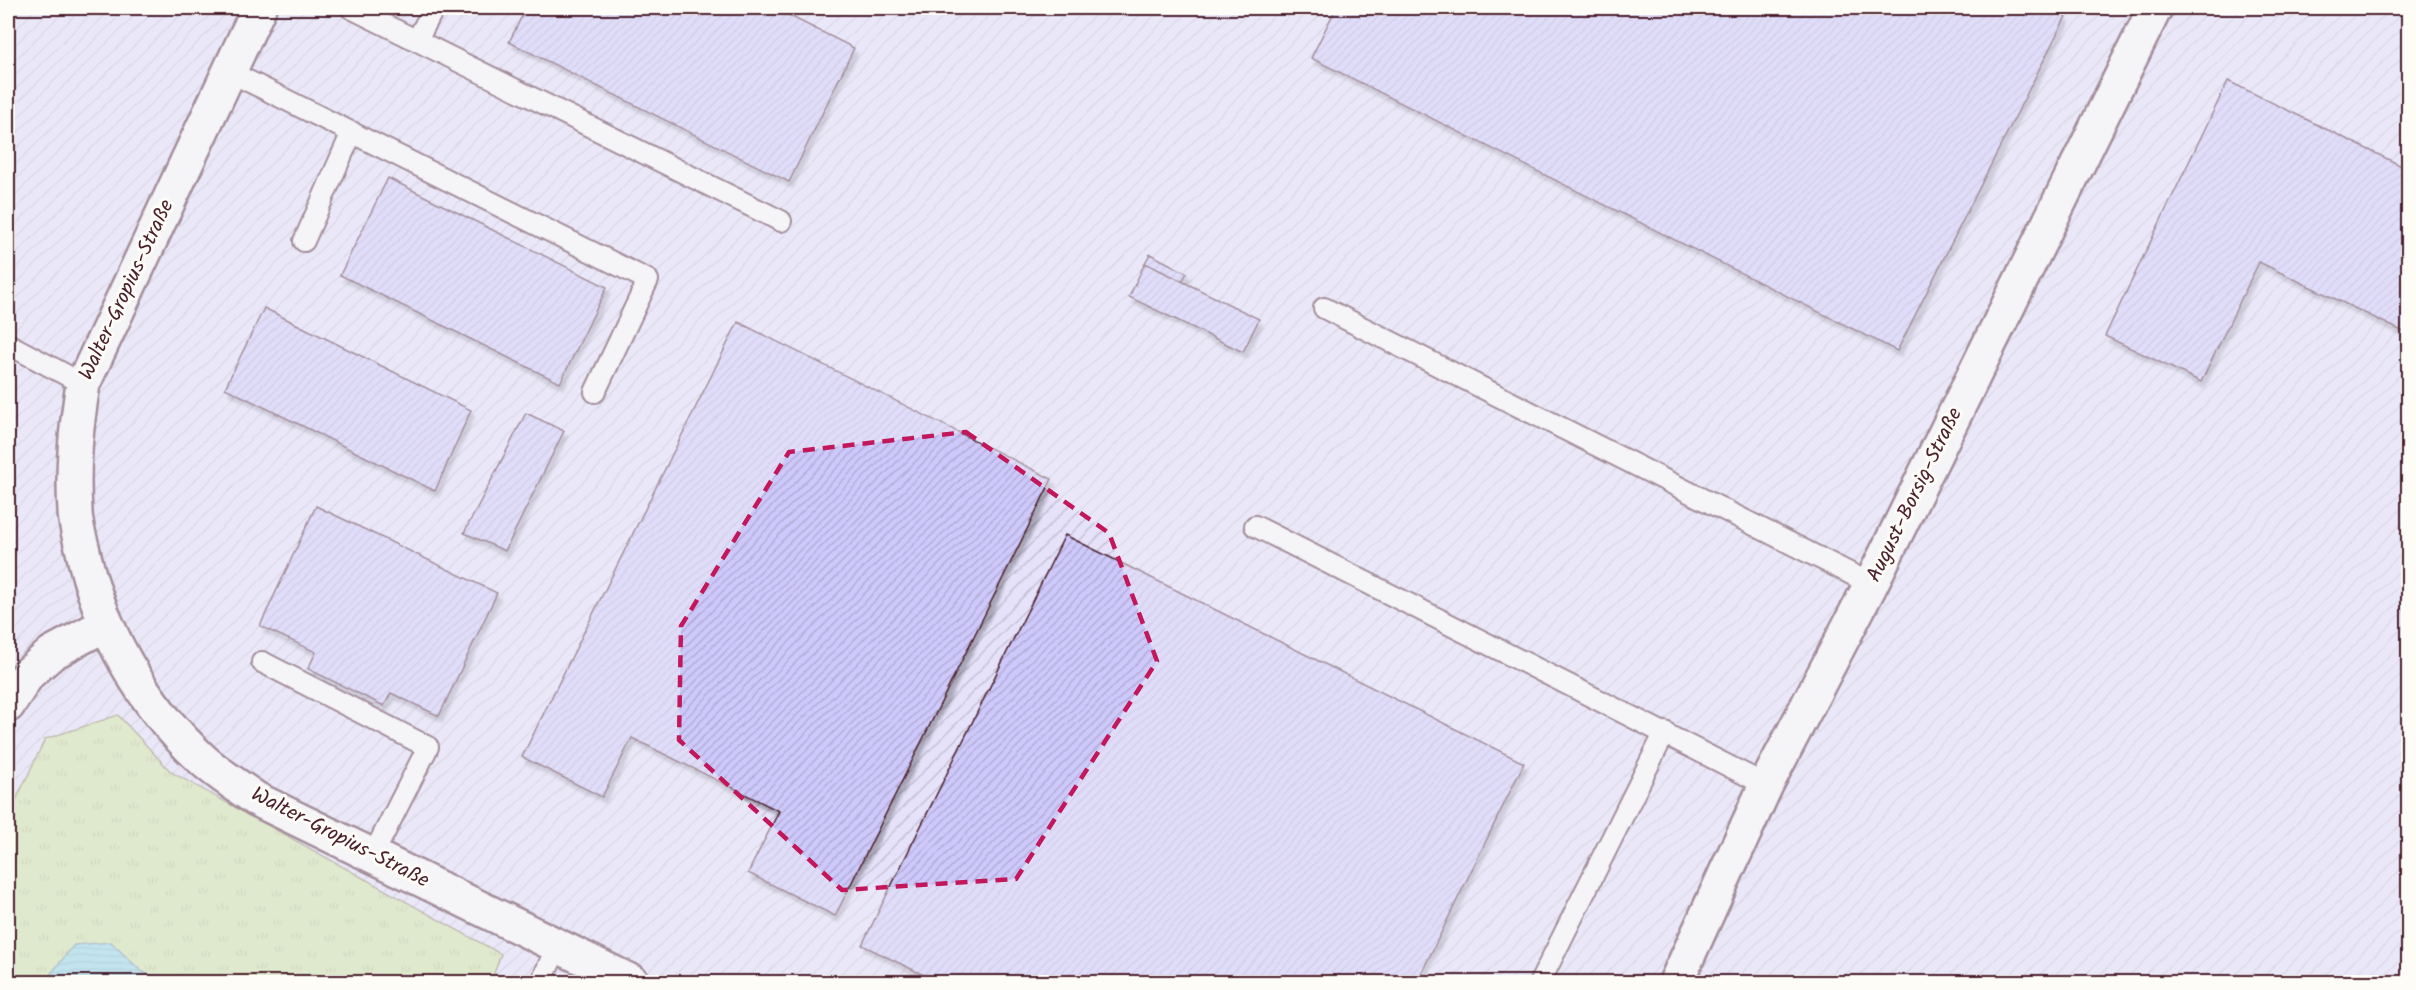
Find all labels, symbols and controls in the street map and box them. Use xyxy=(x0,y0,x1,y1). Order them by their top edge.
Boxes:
street label: Walter-Gropius-Straße xyxy=(71,194,184,386)
street label: August-Borsig-Straße xyxy=(1858,401,1972,588)
street label: Walter-Gropius-Straße xyxy=(245,779,435,898)

